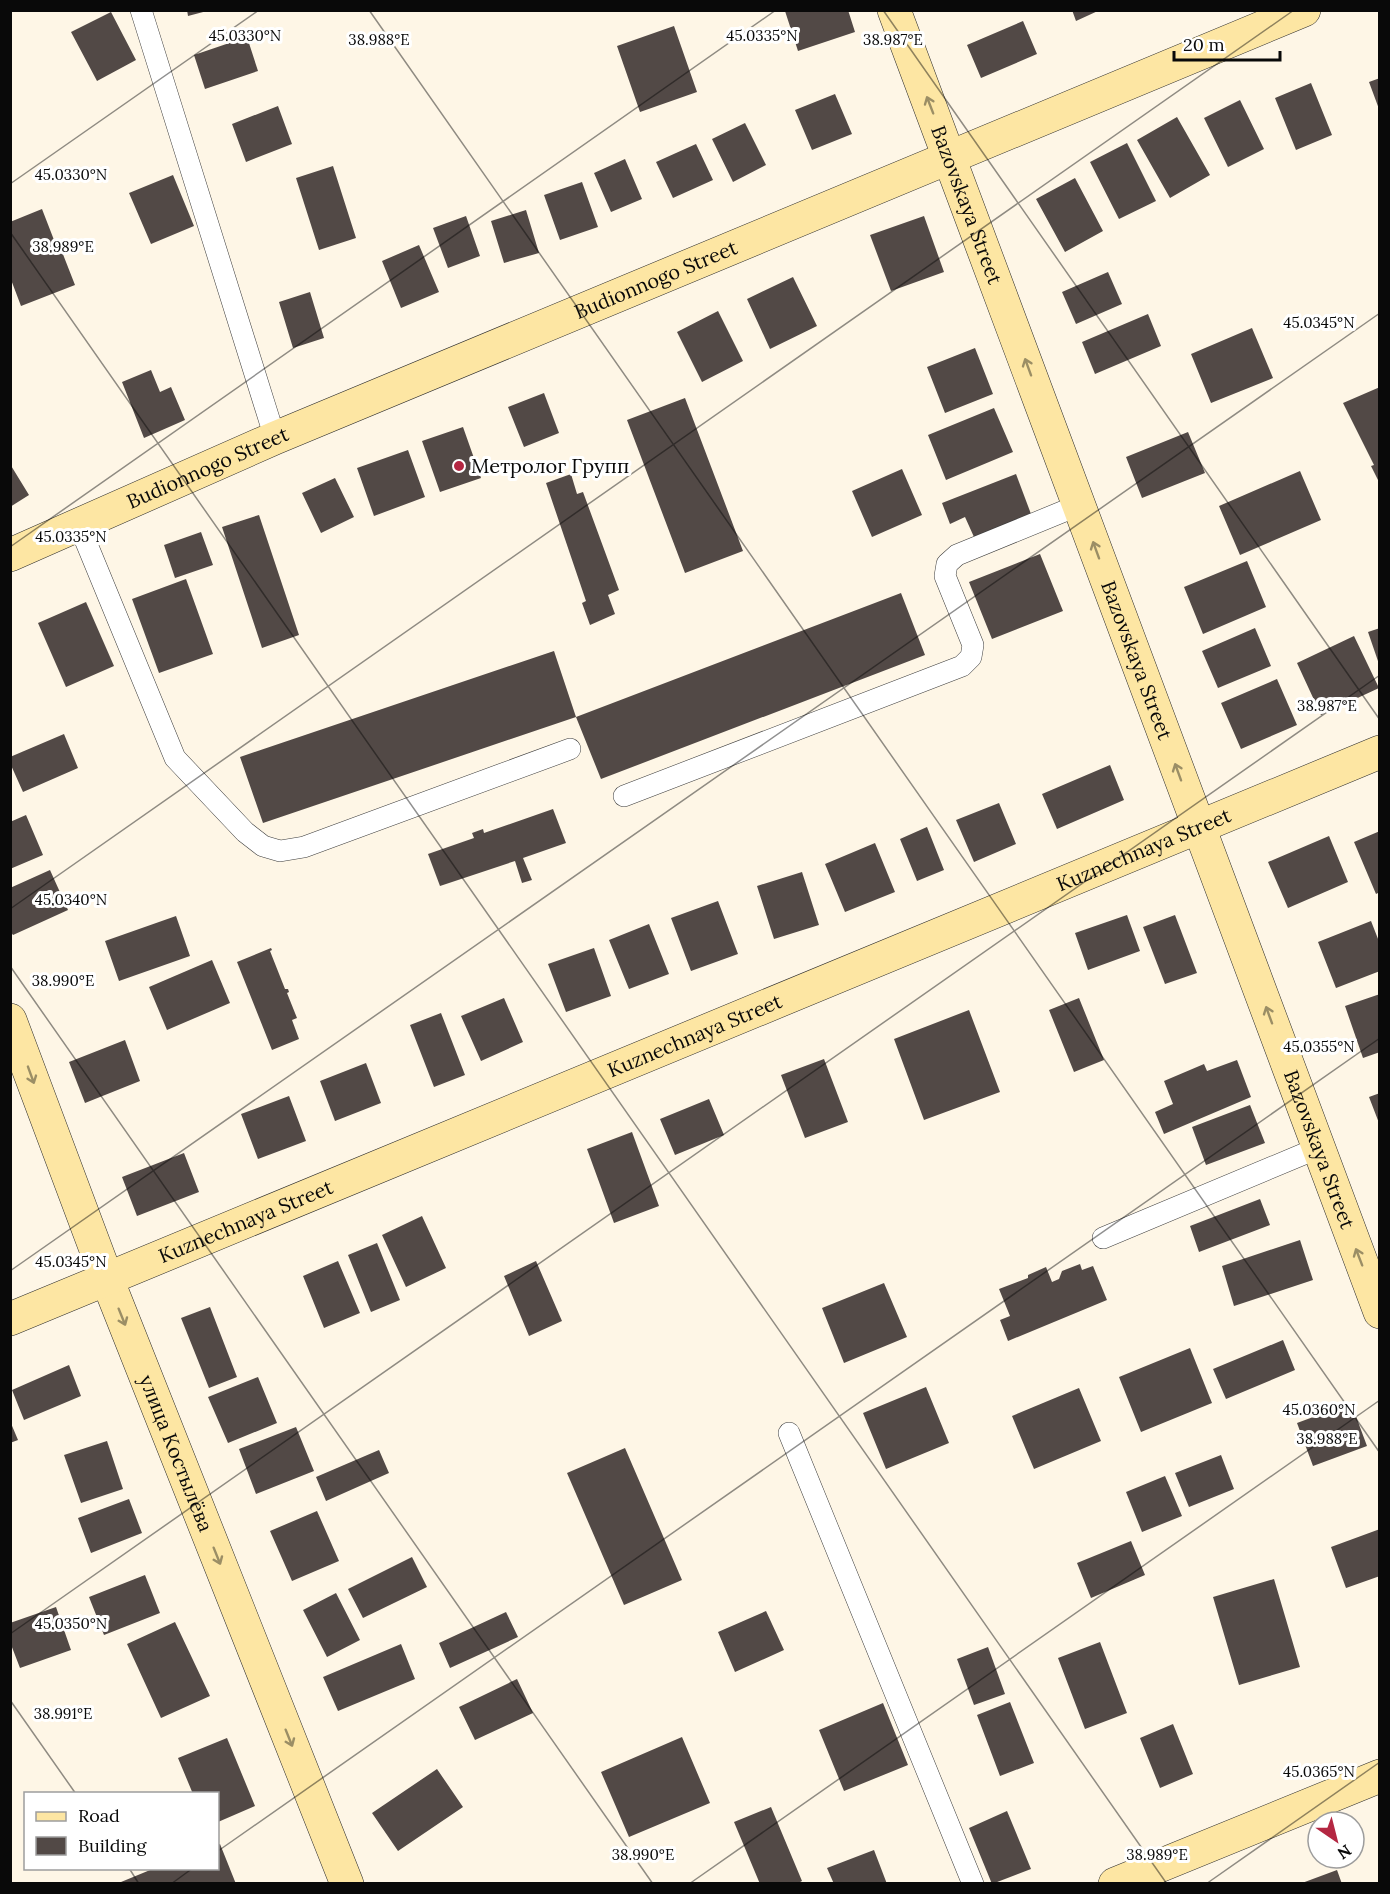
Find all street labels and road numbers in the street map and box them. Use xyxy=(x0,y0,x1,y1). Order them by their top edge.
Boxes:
street label: Bazovskaya Street xyxy=(926,122,1008,288)
street label: Budionnogo Street xyxy=(570,234,741,324)
street label: Budionnogo Street xyxy=(123,421,292,514)
street label: Bazovskaya Street xyxy=(1096,577,1178,743)
street label: Kuznechnaya Street xyxy=(1053,802,1235,896)
street label: Kuznechnaya Street xyxy=(604,988,786,1082)
street label: Bazovskaya Street xyxy=(1279,1066,1361,1232)
street label: Kuznechnaya Street xyxy=(155,1174,336,1268)
street label: улица Костылёва xyxy=(134,1371,219,1535)

